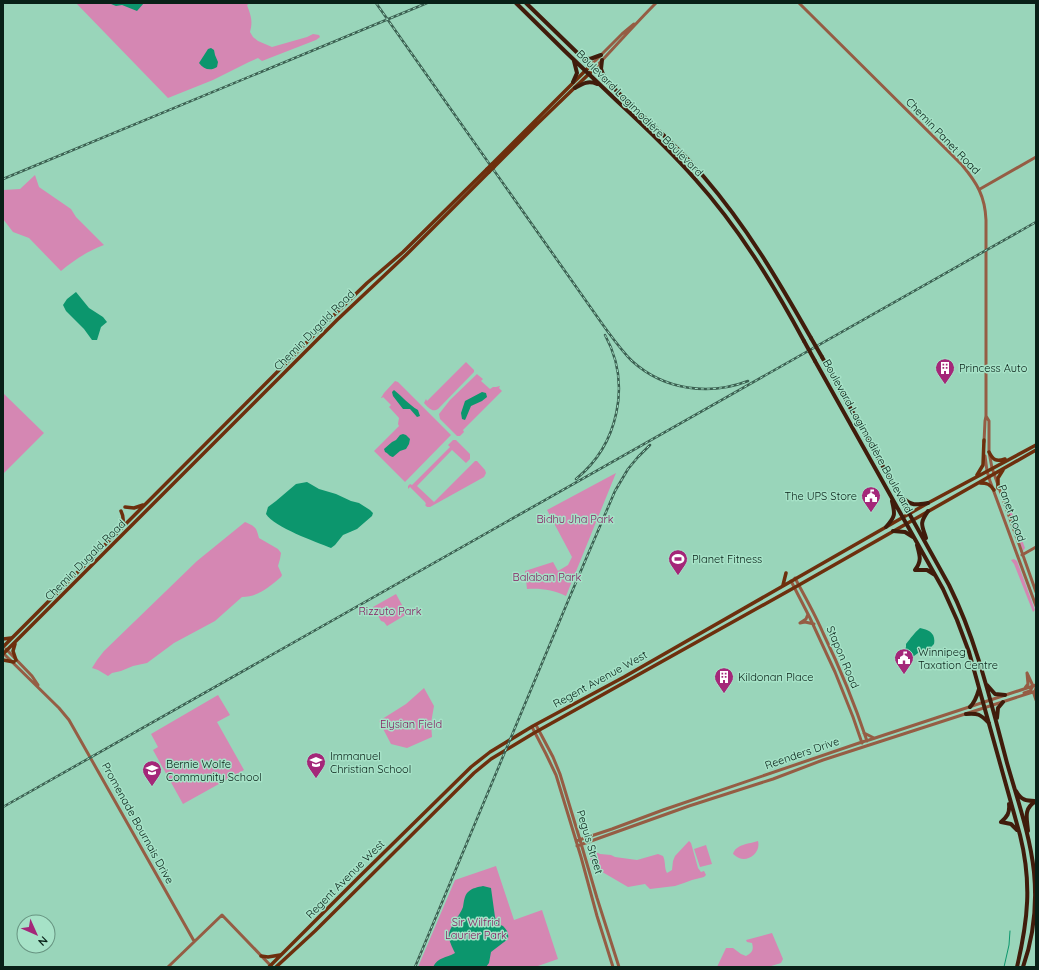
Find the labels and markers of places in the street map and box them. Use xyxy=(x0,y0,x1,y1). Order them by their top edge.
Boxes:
building icon: Princess Auto xyxy=(934,357,956,385)
place label: Princess Auto xyxy=(959,361,1028,375)
public building icon: The UPS Store xyxy=(860,485,882,513)
place label: The UPS Store xyxy=(785,489,857,503)
sports icon: Planet Fitness xyxy=(667,548,689,576)
place label: Planet Fitness xyxy=(692,552,762,566)
place label: Winnipeg Taxation Centre xyxy=(918,645,998,672)
public building icon: Winnipeg Taxation Centre xyxy=(893,647,915,675)
building icon: Kildonan Place xyxy=(713,666,735,694)
place label: Kildonan Place xyxy=(738,670,814,684)
place label: Immanuel Christian School xyxy=(330,749,411,776)
school or university icon: Immanuel Christian School xyxy=(305,751,327,779)
place label: Bernie Wolfe Community School xyxy=(166,757,262,784)
school or university icon: Bernie Wolfe Community School xyxy=(141,759,163,787)

